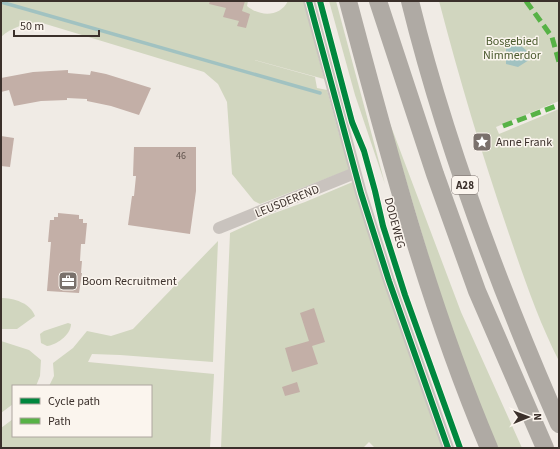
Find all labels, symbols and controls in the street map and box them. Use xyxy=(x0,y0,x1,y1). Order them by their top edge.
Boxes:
scale bar xyxy=(14,12,99,38)
text: 50 m xyxy=(20,18,44,35)
park label: Bosgebied Nimmerdor xyxy=(483,33,542,64)
place icon: Anne Frank xyxy=(471,131,493,153)
place label: Anne Frank xyxy=(496,134,552,151)
house number: 46 xyxy=(176,149,186,163)
road number: A28 xyxy=(452,176,478,194)
street label: LEUSDEREND xyxy=(252,181,322,222)
street label: DODEWEG xyxy=(380,196,409,251)
office icon: Boom Recruitment xyxy=(57,270,79,292)
place label: Boom Recruitment xyxy=(82,273,177,290)
legend xyxy=(12,385,152,437)
text: Cycle path xyxy=(48,393,100,410)
north arrow xyxy=(508,397,548,437)
text: Path xyxy=(48,413,71,430)
text: N xyxy=(530,413,545,421)

